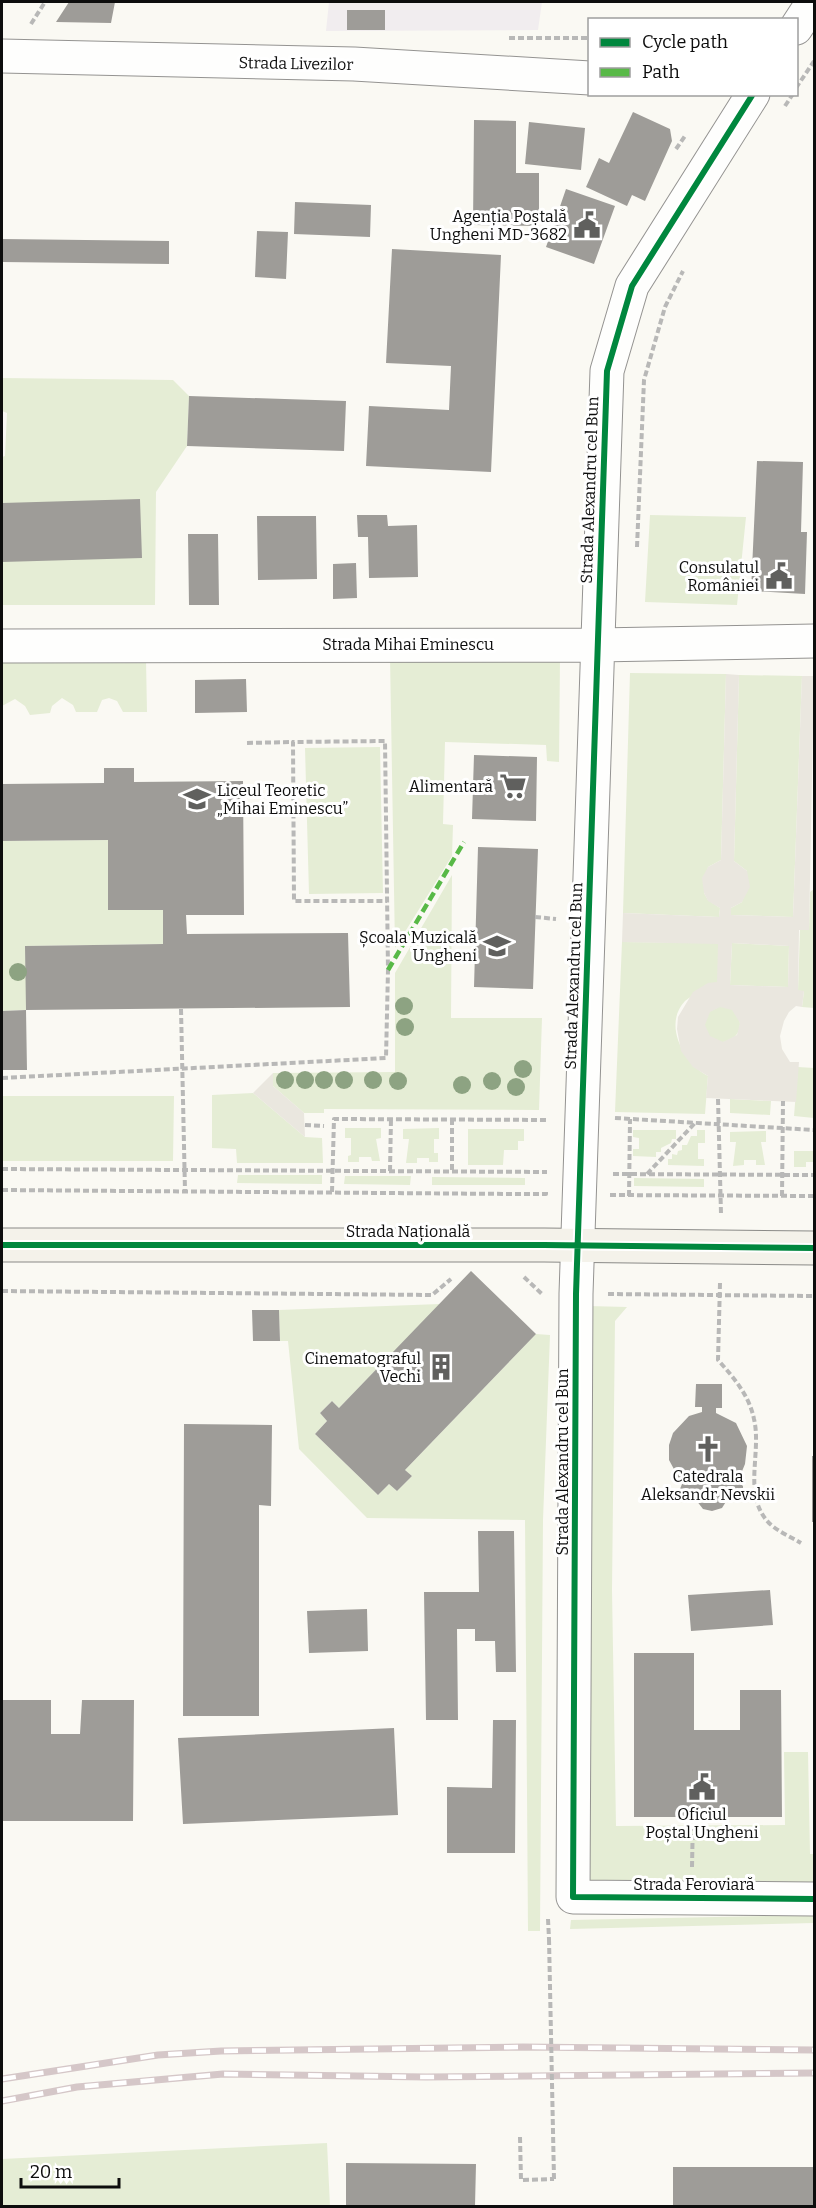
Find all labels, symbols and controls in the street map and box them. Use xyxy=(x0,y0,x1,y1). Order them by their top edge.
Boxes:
legend xyxy=(588,18,798,96)
text: Cycle path xyxy=(642,31,728,53)
street label: Strada Livezilor xyxy=(238,53,354,74)
text: Path xyxy=(642,61,680,83)
place label: Agenția Poștală Ungheni MD-3682 xyxy=(430,207,567,244)
public building icon: Agenția Poștală Ungheni MD-3682 xyxy=(572,210,602,240)
street label: Strada Alexandru cel Bun xyxy=(577,396,602,584)
place label: Consulatul României xyxy=(679,558,759,595)
public building icon: Consulatul României xyxy=(764,561,794,591)
street label: Strada Mihai Eminescu xyxy=(322,635,494,654)
supermarket icon: Alimentară xyxy=(498,771,528,801)
place label: Alimentară xyxy=(409,777,493,796)
place label: Liceul Teoretic „Mihai Eminescu” xyxy=(217,781,349,818)
school or university icon: Liceul Teoretic „Mihai Eminescu” xyxy=(182,784,212,814)
street label: Strada Alexandru cel Bun xyxy=(561,882,586,1070)
place label: Școala Muzicală Ungheni xyxy=(359,928,477,965)
school or university icon: Școala Muzicală Ungheni xyxy=(482,931,512,961)
street label: Strada Națională xyxy=(346,1222,471,1242)
place label: Cinematograful Vechi xyxy=(305,1349,421,1386)
building icon: Cinematograful Vechi xyxy=(426,1352,456,1382)
street label: Strada Alexandru cel Bun xyxy=(553,1368,572,1556)
church icon: Catedrala Aleksandr Nevskii xyxy=(693,1434,723,1464)
place label: Catedrala Aleksandr Nevskii xyxy=(641,1467,775,1504)
public building icon: Oficiul Poștal Ungheni xyxy=(687,1772,717,1802)
place label: Oficiul Poștal Ungheni xyxy=(646,1805,759,1843)
street label: Strada Feroviară xyxy=(633,1875,755,1894)
scale bar xyxy=(21,2151,118,2189)
text: 20 m xyxy=(30,2161,72,2183)

